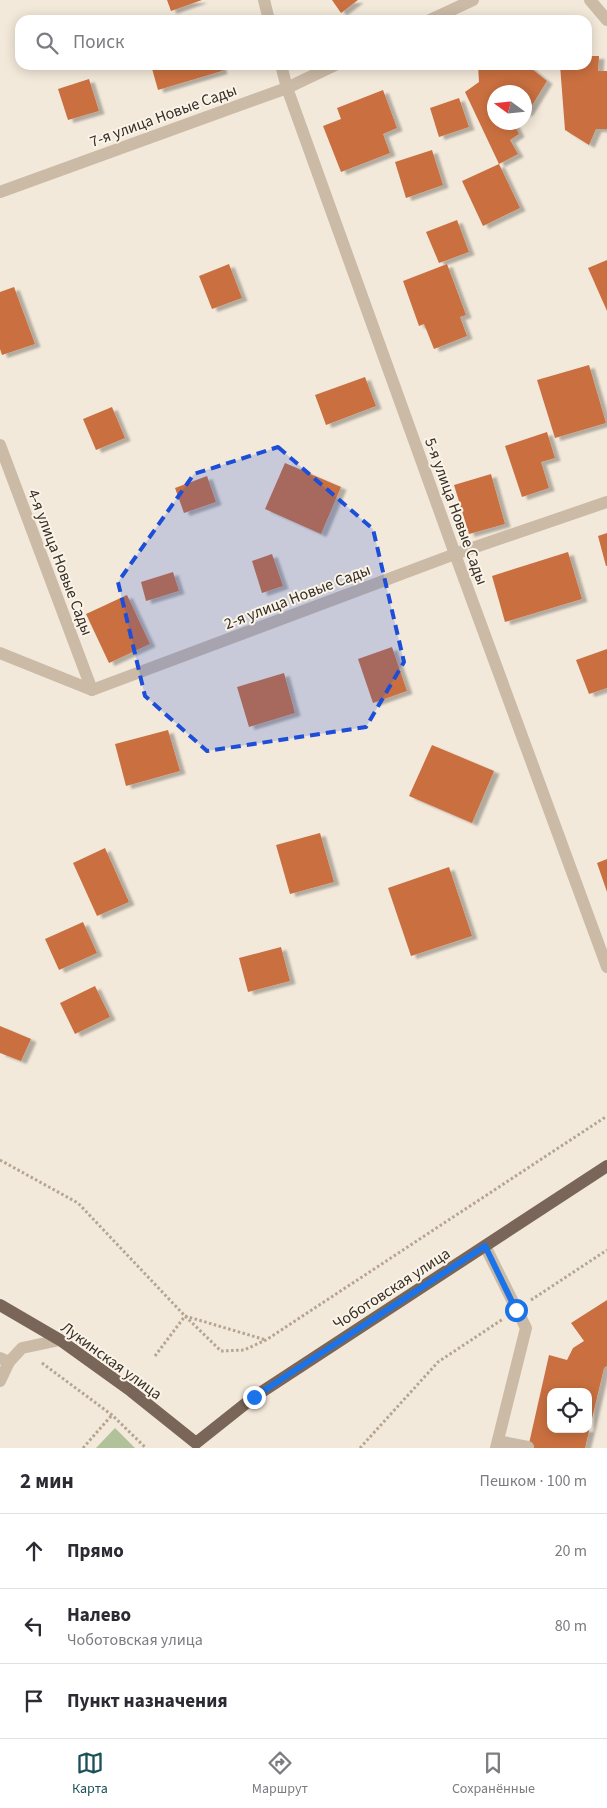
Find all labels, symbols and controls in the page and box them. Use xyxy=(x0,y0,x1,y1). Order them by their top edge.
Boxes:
search box xyxy=(15,15,592,70)
icon: search xyxy=(33,29,61,57)
text: Поиск xyxy=(73,29,124,56)
street label: 7-я улица Новые Сады xyxy=(87,79,240,153)
north arrow xyxy=(487,85,532,130)
street label: 5-я улица Новые Сады xyxy=(419,435,493,588)
street label: 4-я улица Новые Сады xyxy=(22,486,98,639)
street label: 2-я улица Новые Сады xyxy=(221,559,374,635)
street label: Чоботовская улица xyxy=(329,1243,454,1335)
route start xyxy=(505,1299,528,1322)
street label: Лукинская улица xyxy=(56,1317,166,1405)
route end xyxy=(243,1386,266,1409)
map controls xyxy=(547,1388,592,1433)
button: locate xyxy=(547,1388,592,1433)
text: 2 мин xyxy=(20,1466,74,1496)
text: Пешком · 100 m xyxy=(480,1470,587,1492)
icon: ahead xyxy=(20,1537,48,1565)
text: Прямо xyxy=(67,1538,124,1565)
text: 20 m xyxy=(555,1540,587,1562)
text: Налево xyxy=(67,1602,131,1629)
icon: left xyxy=(20,1612,48,1640)
text: 80 m xyxy=(555,1615,587,1637)
text: Чоботовская улица xyxy=(67,1629,203,1651)
icon: arrive xyxy=(20,1687,48,1715)
text: Пункт назначения xyxy=(67,1688,228,1715)
tab: Карта xyxy=(72,1749,108,1799)
tab: Маршрут xyxy=(252,1749,308,1799)
tab: Сохранённые xyxy=(452,1749,535,1799)

